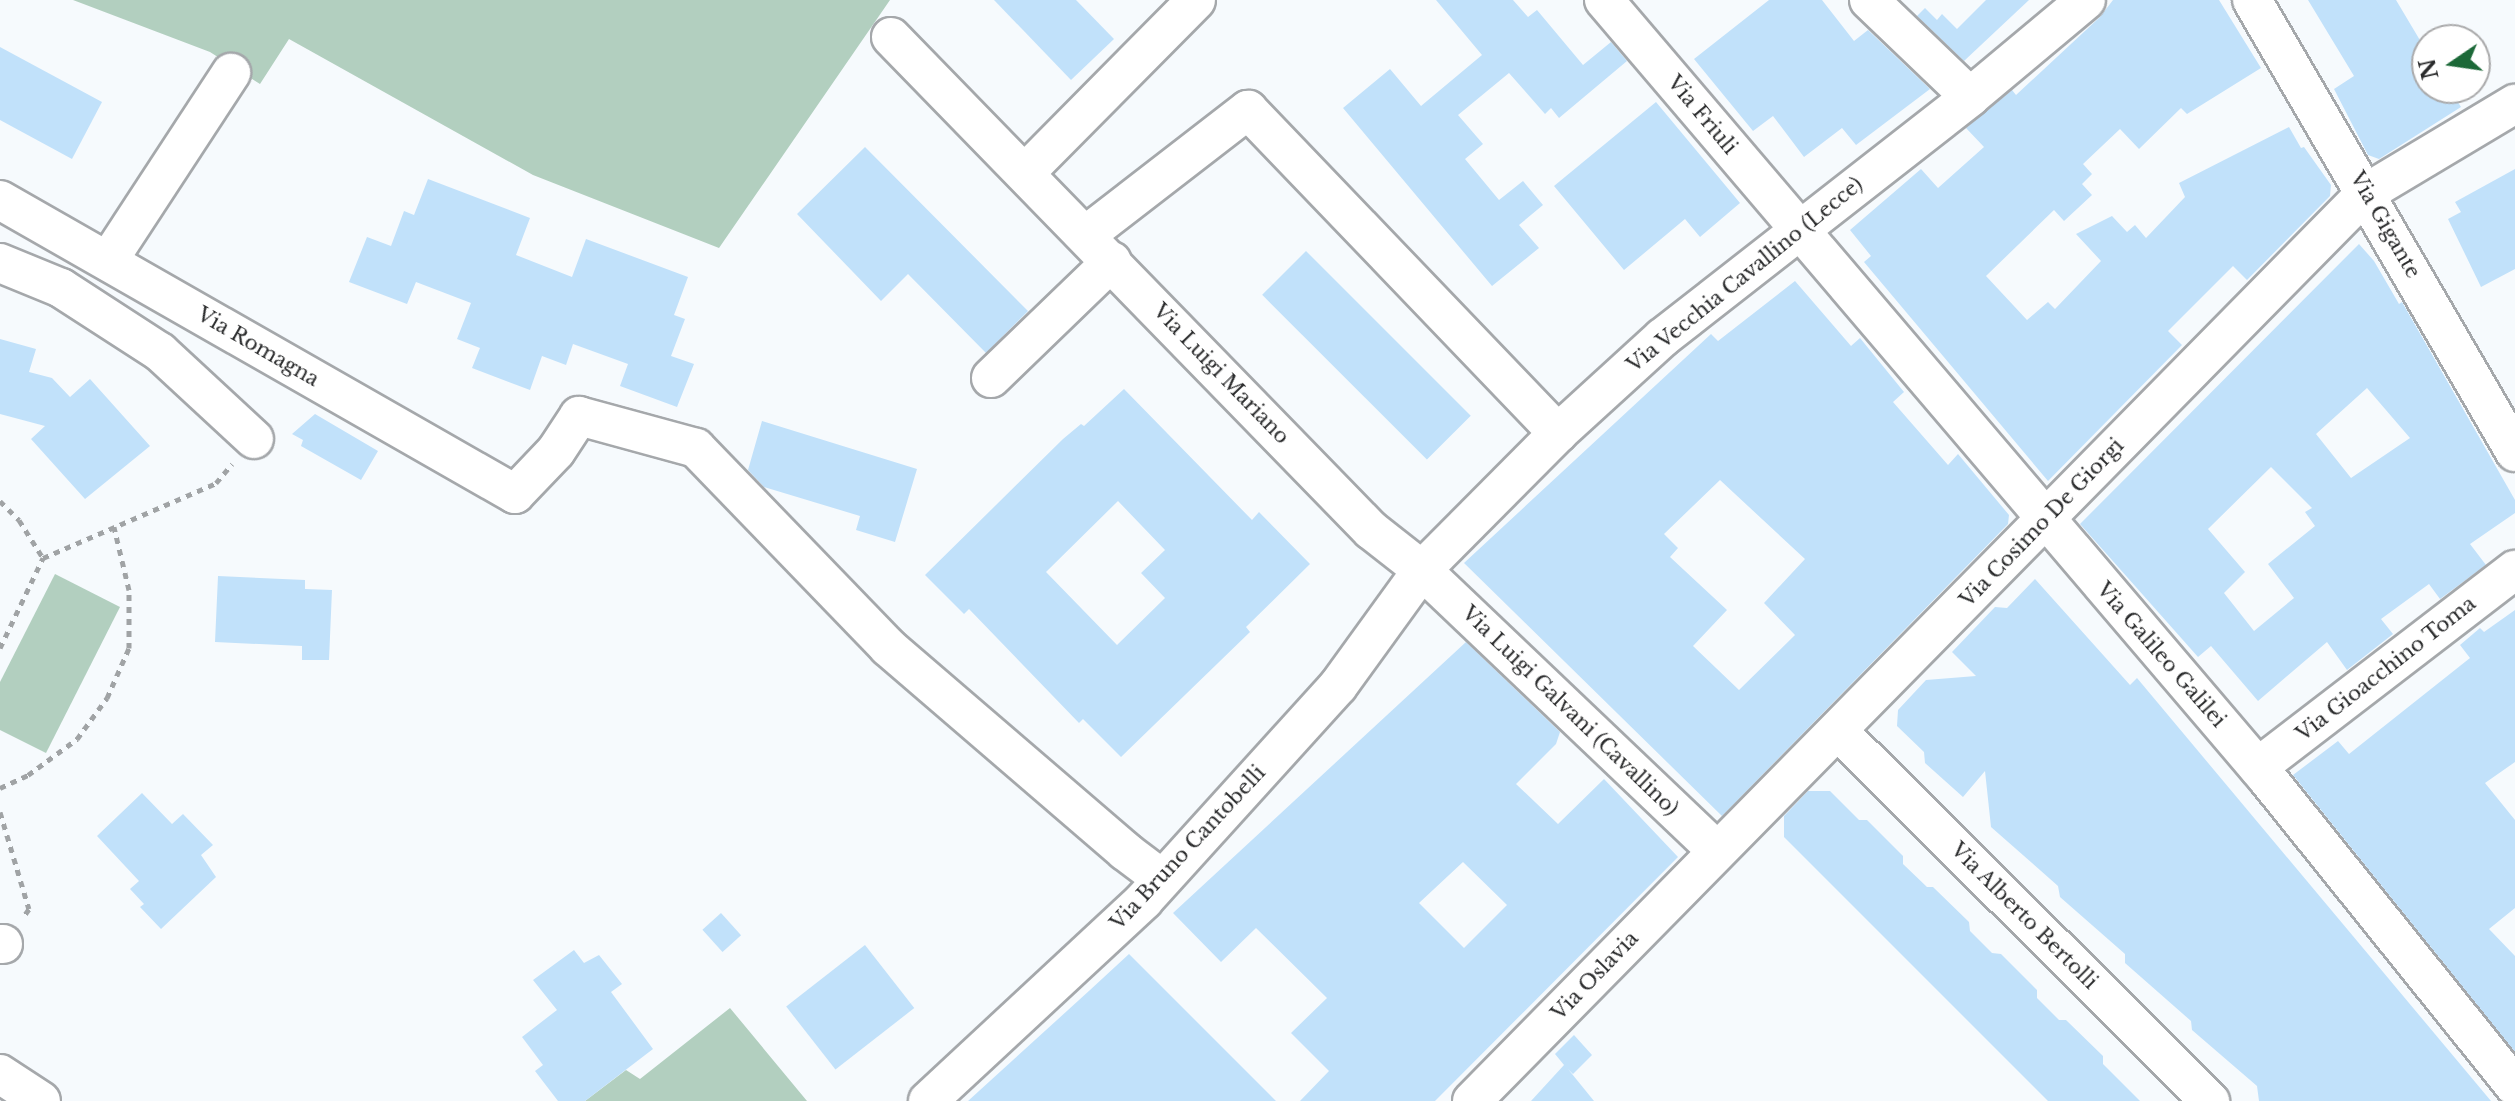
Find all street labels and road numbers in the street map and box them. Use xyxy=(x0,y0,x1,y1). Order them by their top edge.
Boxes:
street label: Via Friuli xyxy=(1662,71,1742,159)
street label: Via Gigante xyxy=(2345,167,2425,283)
street label: Via Vecchia Cavallino (Lecce) xyxy=(1622,172,1868,378)
street label: Via Luigi Mariano xyxy=(1148,299,1294,449)
street label: Via Romagna xyxy=(193,302,323,392)
street label: Via Cosimo De Giorgi xyxy=(1955,434,2129,612)
street label: Via Galileo Galilei xyxy=(2091,578,2231,732)
street label: Via Gioacchino Toma xyxy=(2291,591,2481,747)
street label: Via Luigi Galvani (Cavallino) xyxy=(1457,601,1683,821)
street label: Via Bruno Cantobelli xyxy=(1106,761,1270,935)
street label: Via Alberto Bertolli xyxy=(1945,837,2103,995)
street label: Via Oslavia xyxy=(1547,927,1643,1025)

